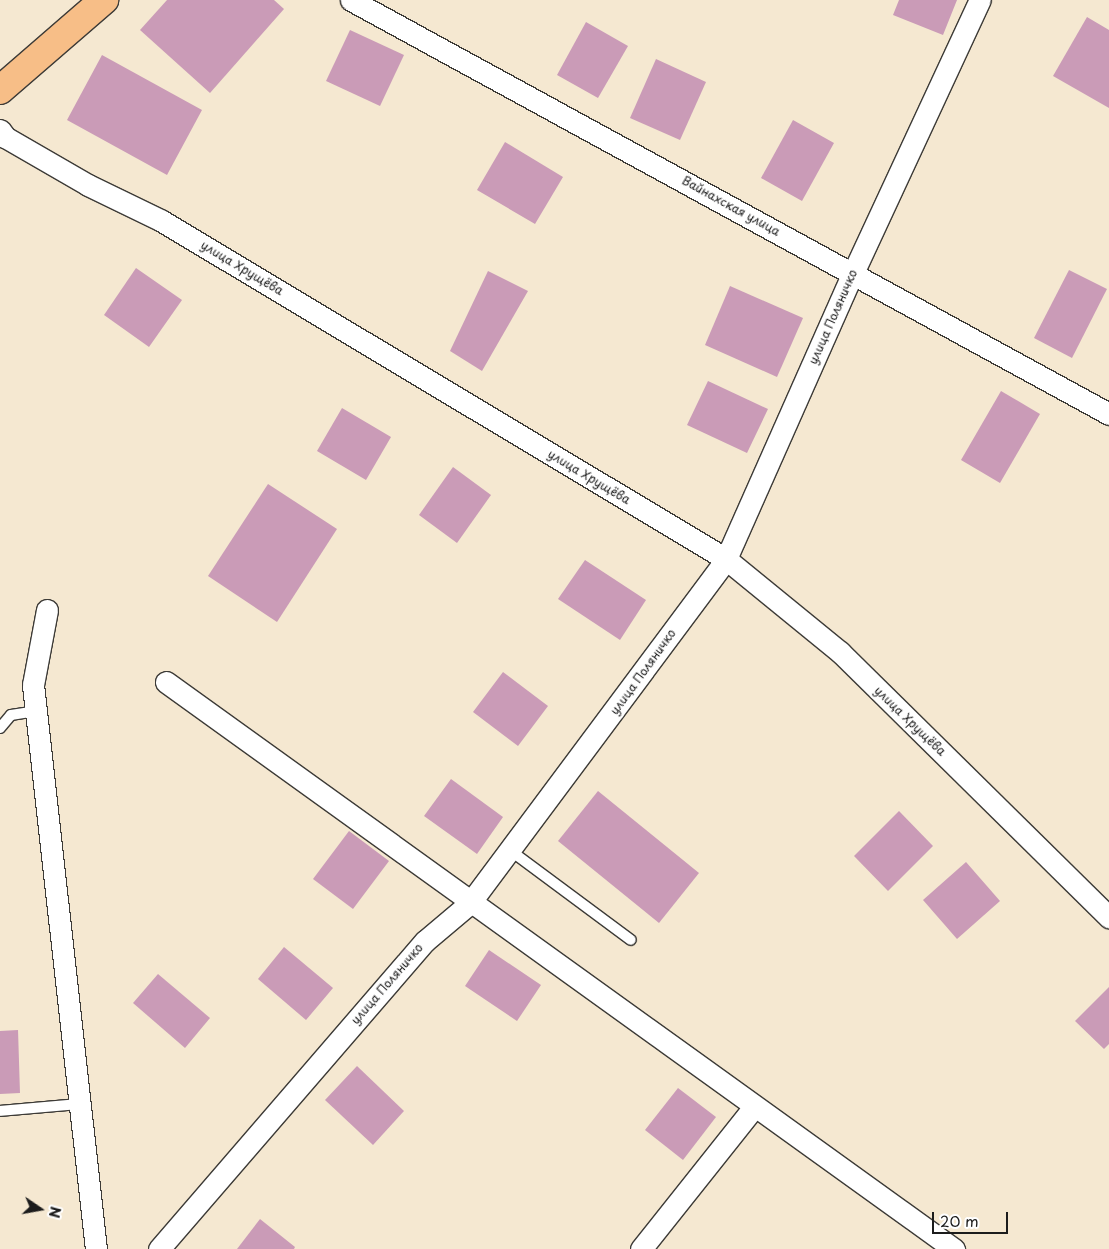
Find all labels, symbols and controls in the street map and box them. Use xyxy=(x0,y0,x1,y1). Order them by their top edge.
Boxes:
street label: Вайнахская улица xyxy=(679,173,783,239)
street label: улица Хрущёва xyxy=(198,238,286,298)
street label: улица Поляничко xyxy=(806,267,860,367)
street label: улица Хрущёва xyxy=(545,447,633,507)
street label: улица Поляничко xyxy=(607,626,679,718)
street label: улица Хрущёва xyxy=(871,683,949,759)
street label: улица Поляничко xyxy=(348,941,426,1027)
north arrow xyxy=(15,1184,65,1234)
scale bar xyxy=(934,1202,1010,1234)
text: N xyxy=(44,1205,67,1220)
text: 20 m xyxy=(940,1209,979,1232)

